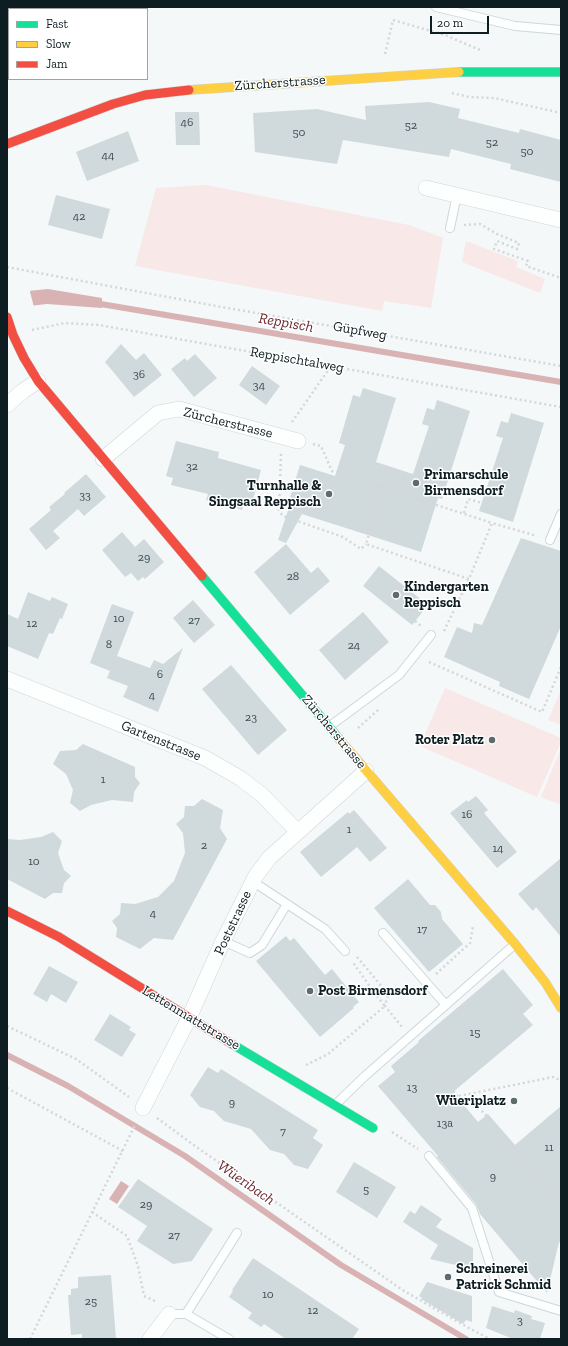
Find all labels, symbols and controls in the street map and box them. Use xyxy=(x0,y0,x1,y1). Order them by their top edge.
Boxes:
legend xyxy=(8,8,148,80)
scale bar xyxy=(432,8,491,34)
text: 20 m xyxy=(437,16,463,30)
text: Fast xyxy=(46,17,68,31)
text: Slow xyxy=(46,37,71,51)
text: Jam xyxy=(46,57,67,71)
street label: Zürcherstrasse xyxy=(234,71,326,95)
house number: 46 xyxy=(181,116,193,130)
house number: 52 xyxy=(405,119,417,133)
house number: 50 xyxy=(292,126,306,140)
house number: 52 xyxy=(486,136,498,150)
house number: 50 xyxy=(520,145,534,159)
house number: 44 xyxy=(102,149,114,163)
house number: 42 xyxy=(73,210,85,224)
water label: Reppisch xyxy=(257,309,315,337)
street label: Güpfweg xyxy=(332,318,388,344)
street label: Reppischtalweg xyxy=(249,343,345,377)
house number: 36 xyxy=(133,368,145,382)
house number: 34 xyxy=(253,379,265,393)
street label: Zürcherstrasse xyxy=(182,404,274,442)
house number: 32 xyxy=(186,460,198,474)
place label: Primarschule Birmensdorf xyxy=(424,467,508,500)
place label: Turnhalle & Singsaal Reppisch xyxy=(209,478,321,510)
marker: Primarschule Birmensdorf xyxy=(411,478,421,488)
house number: 33 xyxy=(79,489,91,503)
marker: Turnhalle & Singsaal Reppisch xyxy=(324,489,334,499)
house number: 29 xyxy=(138,551,150,565)
house number: 28 xyxy=(287,570,299,584)
place label: Kindergarten Reppisch xyxy=(404,579,489,612)
marker: Kindergarten Reppisch xyxy=(391,590,401,600)
house number: 10 xyxy=(113,612,125,626)
house number: 27 xyxy=(188,614,200,628)
house number: 12 xyxy=(27,617,37,631)
house number: 8 xyxy=(106,638,112,652)
house number: 24 xyxy=(348,639,360,653)
house number: 6 xyxy=(157,668,163,682)
house number: 4 xyxy=(149,689,155,703)
street label: Zürcherstrasse xyxy=(298,692,370,772)
house number: 23 xyxy=(245,711,257,725)
street label: Gartenstrasse xyxy=(118,717,204,765)
place label: Roter Platz xyxy=(415,732,484,748)
marker: Roter Platz xyxy=(487,735,497,745)
house number: 1 xyxy=(101,773,105,787)
house number: 16 xyxy=(462,808,472,822)
house number: 1 xyxy=(347,823,351,837)
house number: 2 xyxy=(201,839,207,853)
house number: 14 xyxy=(492,842,504,856)
house number: 10 xyxy=(28,855,40,869)
street label: Poststrasse xyxy=(211,888,255,958)
house number: 4 xyxy=(150,907,156,921)
house number: 17 xyxy=(417,923,427,937)
street label: Lettenmattstrasse xyxy=(139,982,243,1054)
place label: Post Birmensdorf xyxy=(318,983,427,999)
marker: Post Birmensdorf xyxy=(305,986,315,996)
house number: 15 xyxy=(470,1026,480,1040)
house number: 13 xyxy=(407,1081,417,1095)
place label: Wüeriplatz xyxy=(436,1093,506,1109)
house number: 9 xyxy=(229,1096,235,1110)
marker: Wüeriplatz xyxy=(509,1096,519,1106)
house number: 13a xyxy=(437,1117,453,1131)
house number: 7 xyxy=(280,1125,286,1139)
house number: 11 xyxy=(544,1141,554,1155)
water label: Wüeribach xyxy=(214,1157,278,1209)
house number: 9 xyxy=(490,1170,496,1184)
house number: 5 xyxy=(363,1183,369,1197)
house number: 29 xyxy=(140,1198,152,1212)
house number: 27 xyxy=(168,1229,180,1243)
place label: Schreinerei Patrick Schmid xyxy=(456,1261,551,1294)
marker: Schreinerei Patrick Schmid xyxy=(443,1272,453,1282)
house number: 10 xyxy=(262,1288,274,1302)
house number: 25 xyxy=(85,1295,97,1309)
house number: 12 xyxy=(308,1304,318,1318)
house number: 3 xyxy=(517,1314,523,1328)

